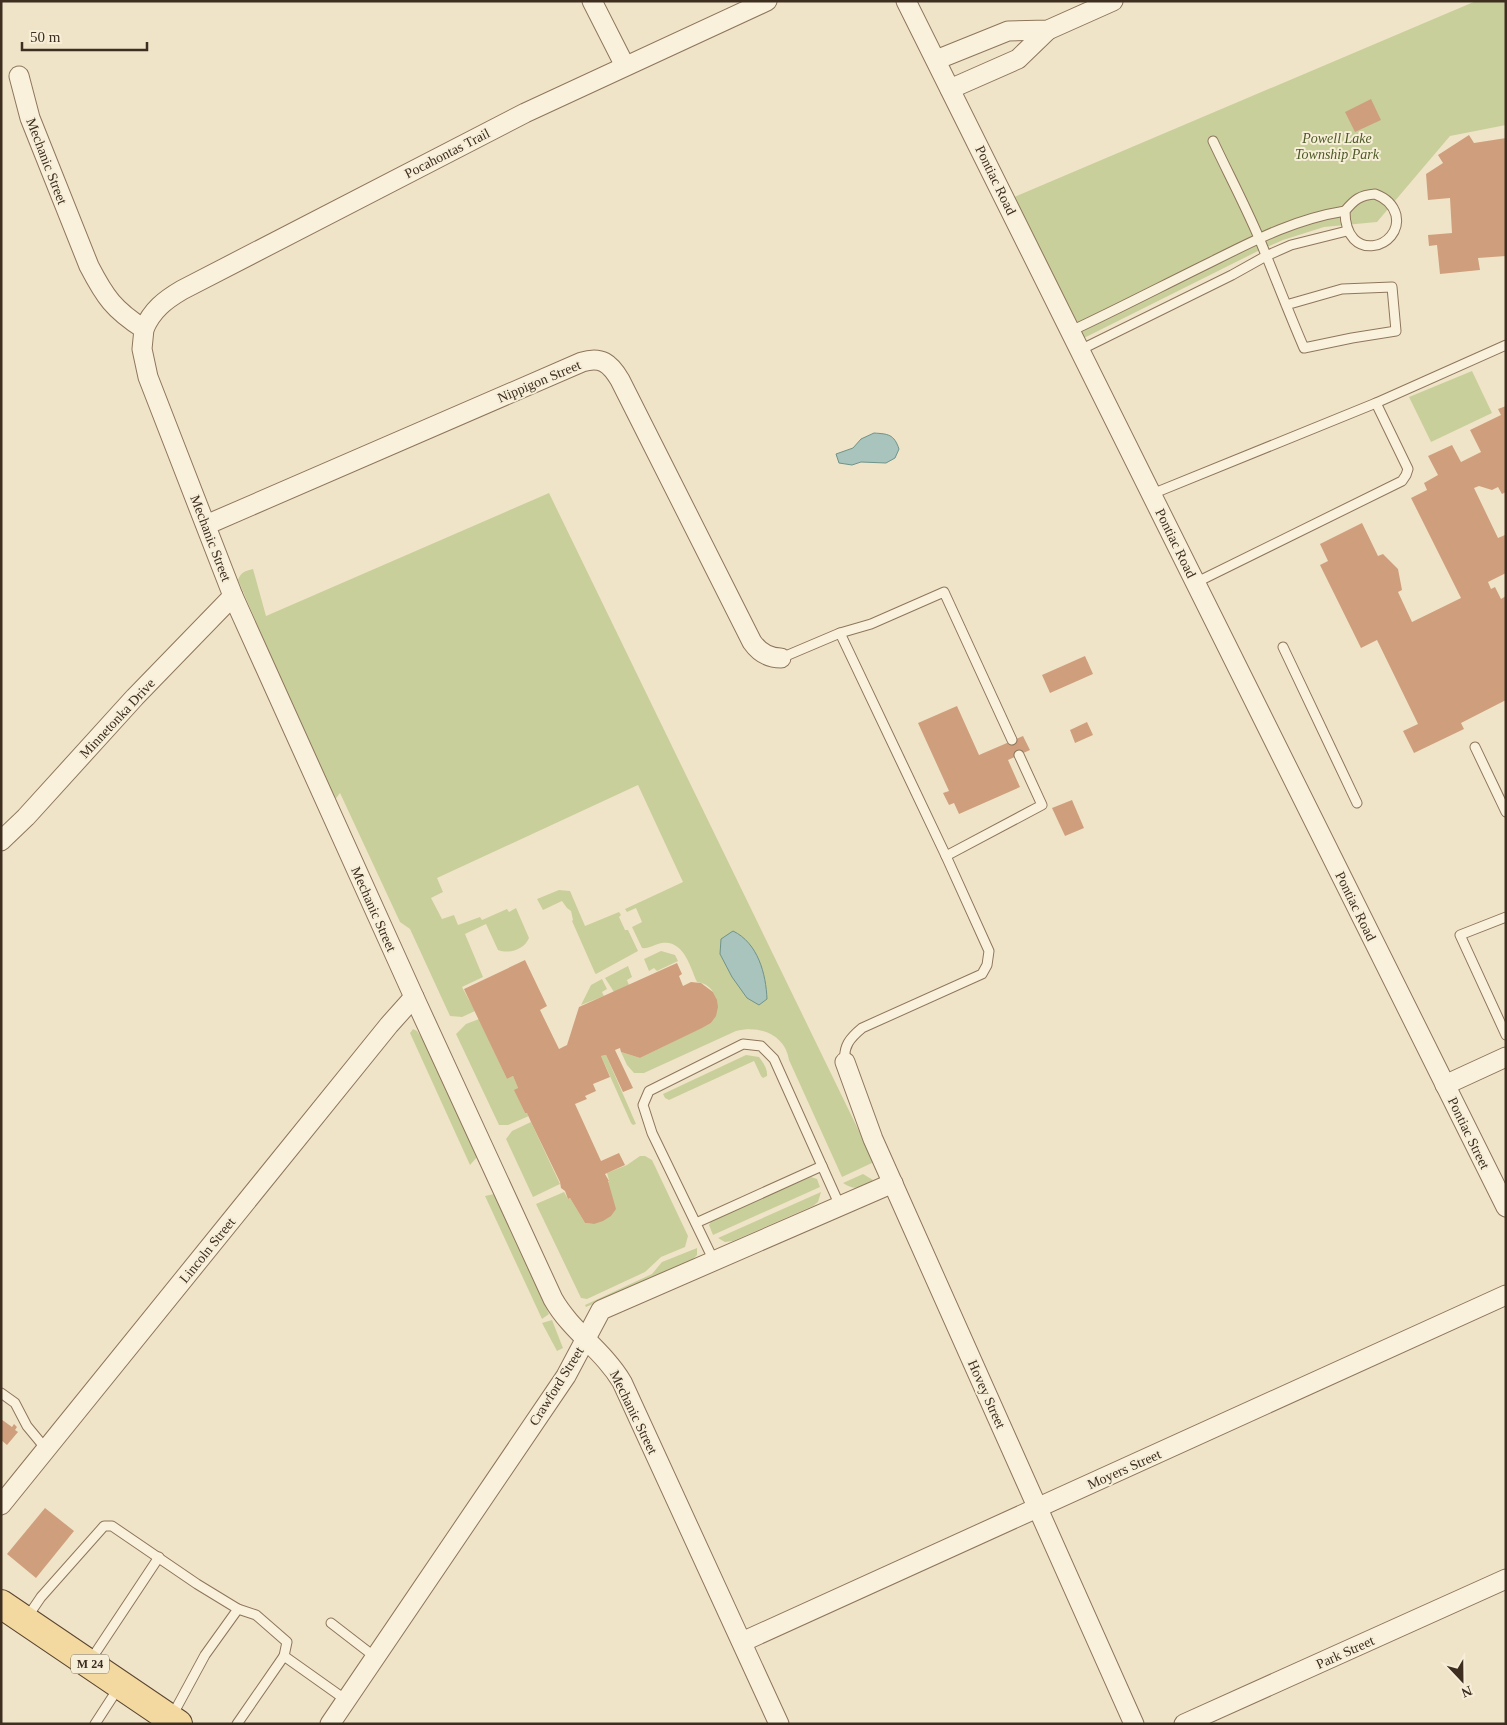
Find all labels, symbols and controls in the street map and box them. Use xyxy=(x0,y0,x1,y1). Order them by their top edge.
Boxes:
scale bar xyxy=(22,20,148,52)
text: 50 m xyxy=(30,29,61,45)
street label: Mechanic Street xyxy=(23,116,70,207)
street label: Pocahontas Trail xyxy=(402,125,492,181)
park label: Powell Lake Township Park xyxy=(1295,131,1380,162)
street label: Pontiac Road xyxy=(972,143,1019,217)
street label: Nippigon Street xyxy=(495,357,583,406)
street label: Mechanic Street xyxy=(187,493,234,584)
street label: Pontiac Road xyxy=(1152,506,1199,580)
street label: Minnetonka Drive xyxy=(77,676,158,761)
street label: Mechanic Street xyxy=(348,864,399,954)
street label: Pontiac Road xyxy=(1332,869,1379,943)
street label: Pontiac Street xyxy=(1445,1095,1492,1172)
street label: Lincoln Street xyxy=(176,1215,238,1286)
street label: Crawford Street xyxy=(526,1344,587,1428)
street label: Hovey Street xyxy=(965,1358,1008,1431)
street label: Mechanic Street xyxy=(607,1368,660,1457)
street label: Moyers Street xyxy=(1085,1447,1163,1492)
street label: Park Street xyxy=(1314,1633,1377,1672)
road number: M 24 xyxy=(71,1655,109,1674)
north arrow xyxy=(1437,1655,1487,1705)
text: N xyxy=(1459,1683,1474,1700)

